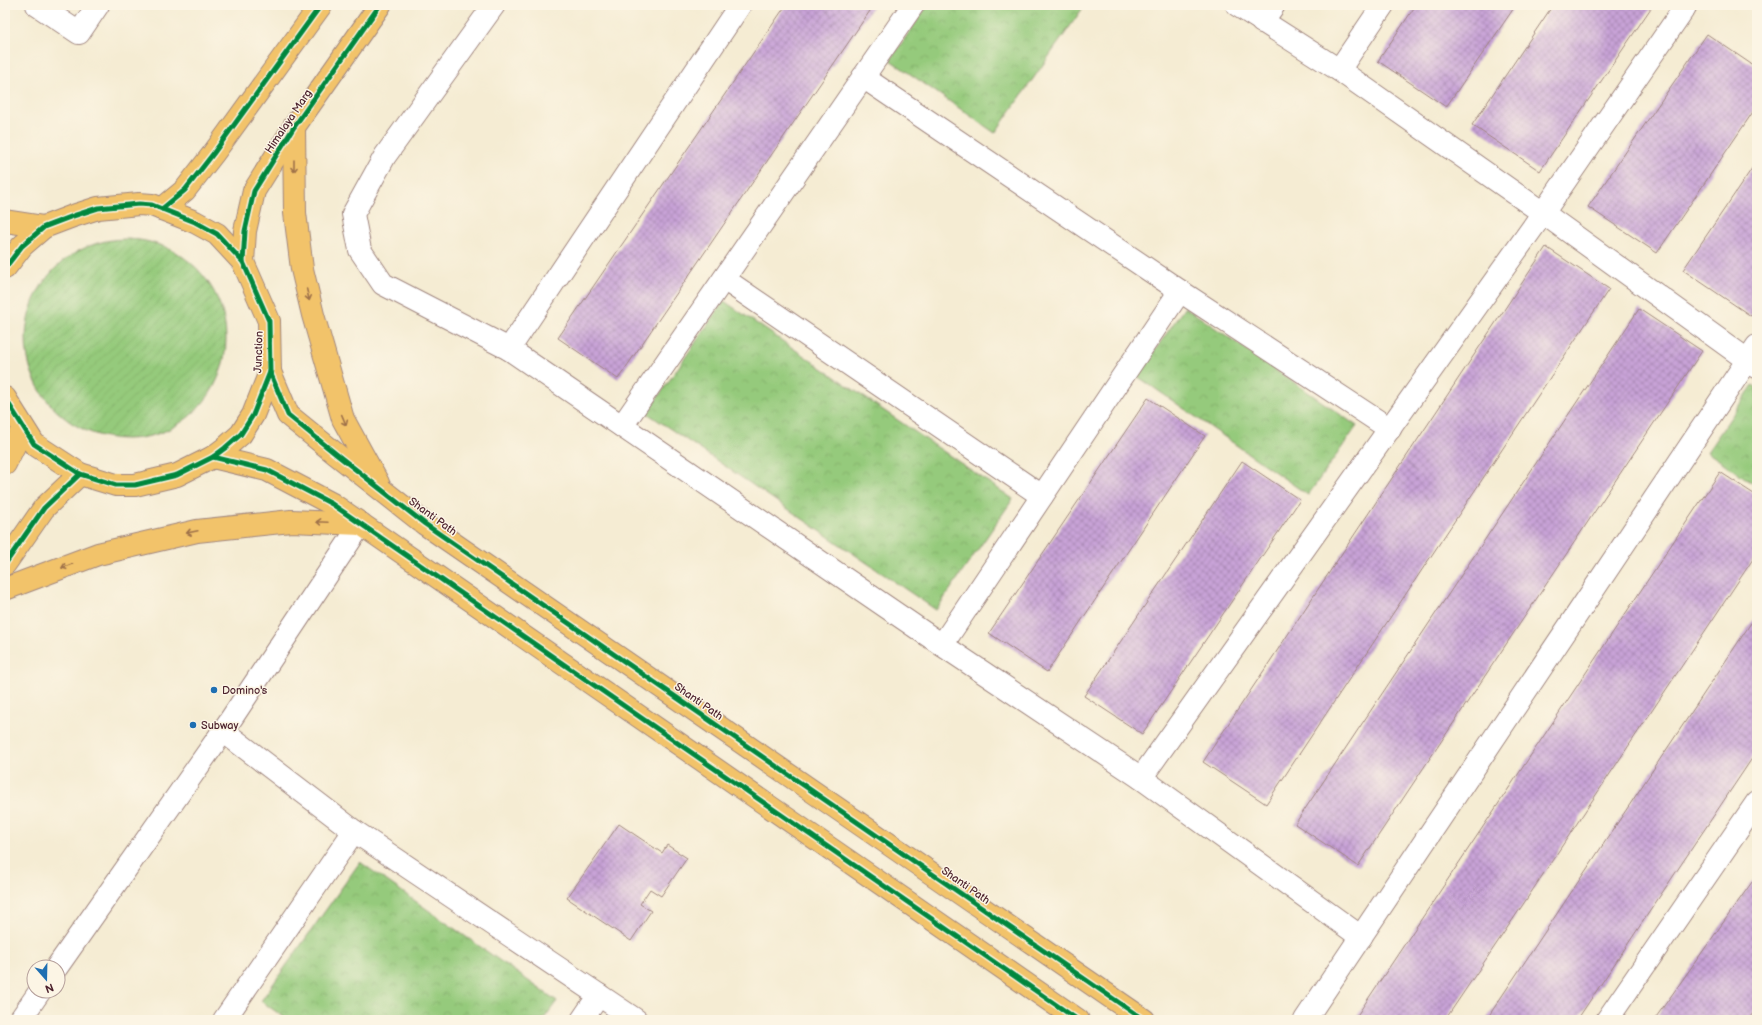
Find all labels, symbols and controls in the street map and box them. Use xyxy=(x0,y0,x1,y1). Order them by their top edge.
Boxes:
street label: Himalaya Marg xyxy=(262,87,315,156)
one-way arrow xyxy=(291,159,298,172)
one-way arrow xyxy=(305,288,313,301)
street label: Junction xyxy=(251,331,266,373)
one-way arrow xyxy=(341,414,348,426)
street label: Shanti Path xyxy=(406,495,459,538)
one-way arrow xyxy=(316,519,329,526)
one-way arrow xyxy=(186,529,199,537)
one-way arrow xyxy=(62,562,74,570)
street label: Shanti Path xyxy=(672,680,725,723)
place label: Domino's xyxy=(222,684,268,697)
marker: Domino's xyxy=(209,685,219,695)
place label: Subway xyxy=(201,719,238,732)
marker: Subway xyxy=(188,720,198,730)
street label: Shanti Path xyxy=(939,864,992,907)
north arrow xyxy=(26,959,66,999)
text: N xyxy=(43,980,55,995)

